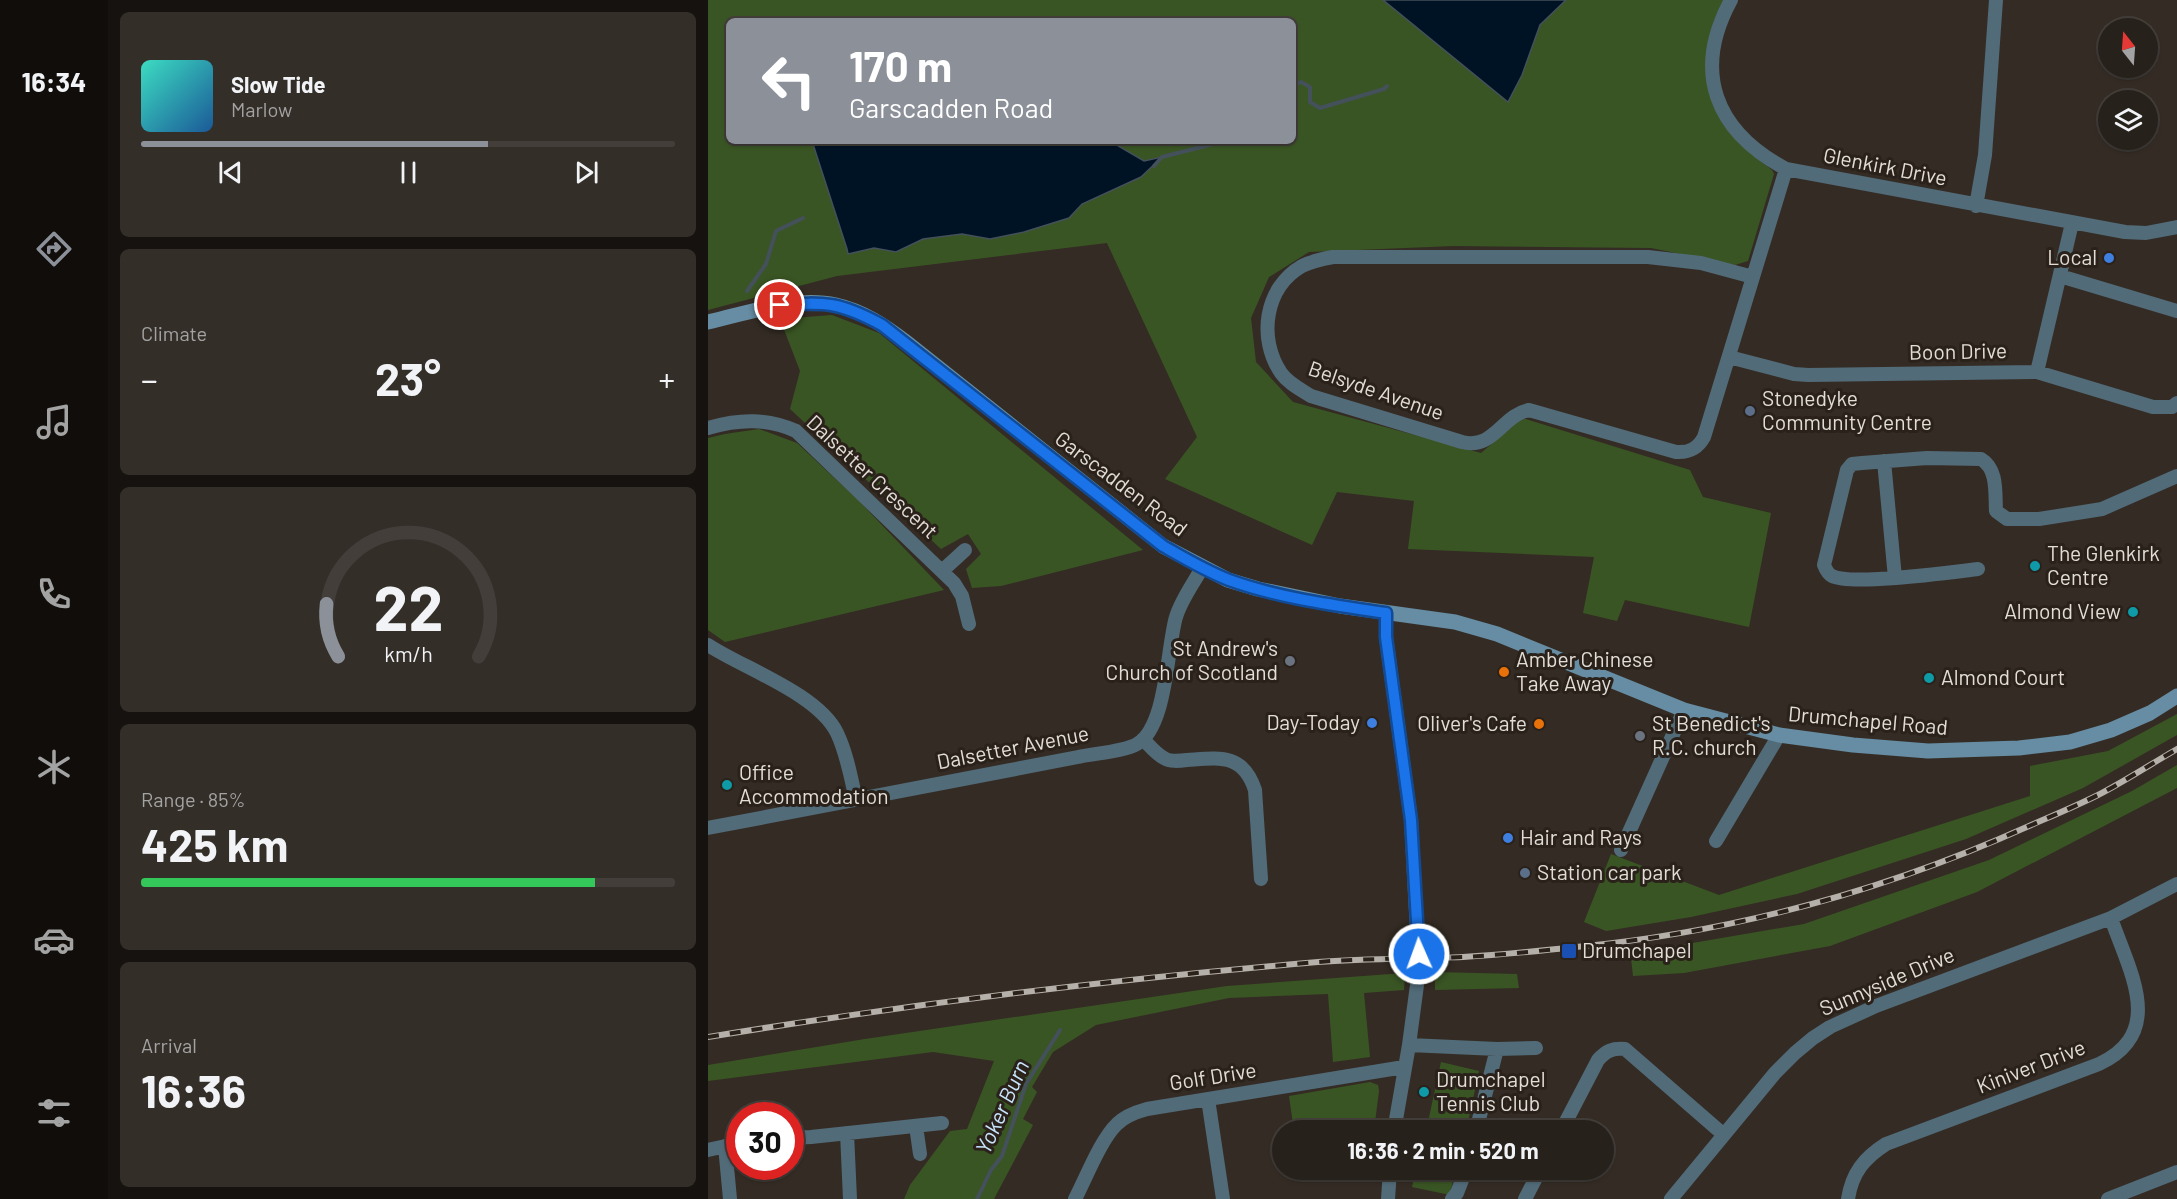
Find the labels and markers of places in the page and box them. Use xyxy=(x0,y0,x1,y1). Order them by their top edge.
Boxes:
place label: Local xyxy=(2047,244,2097,269)
marker: Local xyxy=(2102,251,2116,265)
pin xyxy=(754,279,805,330)
place label: Stonedyke Community Centre xyxy=(1762,385,1932,434)
marker: Stonedyke Community Centre xyxy=(1743,404,1757,418)
place label: The Glenkirk Centre xyxy=(2047,540,2160,589)
marker: The Glenkirk Centre xyxy=(2028,559,2042,573)
place label: Almond View xyxy=(2004,598,2121,623)
marker: Almond View xyxy=(2126,605,2140,619)
place label: St Andrew's Church of Scotland xyxy=(1105,635,1278,684)
place label: Amber Chinese Take Away xyxy=(1516,646,1653,695)
marker: St Andrew's Church of Scotland xyxy=(1283,654,1297,668)
place label: Almond Court xyxy=(1941,664,2065,689)
marker: Amber Chinese Take Away xyxy=(1497,665,1511,679)
marker: Almond Court xyxy=(1922,671,1936,685)
place label: Day-Today xyxy=(1266,709,1360,734)
place label: Oliver's Cafe xyxy=(1417,710,1527,735)
place label: St Benedict's R.C. church xyxy=(1652,710,1771,759)
marker: Day-Today xyxy=(1365,716,1379,730)
marker: Oliver's Cafe xyxy=(1532,717,1546,731)
marker: St Benedict's R.C. church xyxy=(1633,729,1647,743)
place label: Office Accommodation xyxy=(739,759,889,808)
marker: Office Accommodation xyxy=(720,778,734,792)
place label: Hair and Rays xyxy=(1520,824,1642,849)
marker: Hair and Rays xyxy=(1501,831,1515,845)
place label: Station car park xyxy=(1537,859,1682,884)
marker: Station car park xyxy=(1518,866,1532,880)
place label: Drumchapel xyxy=(1582,937,1692,962)
marker: Drumchapel xyxy=(1560,942,1578,960)
place label: Drumchapel Tennis Club xyxy=(1436,1066,1546,1115)
marker: Drumchapel Tennis Club xyxy=(1417,1085,1431,1099)

